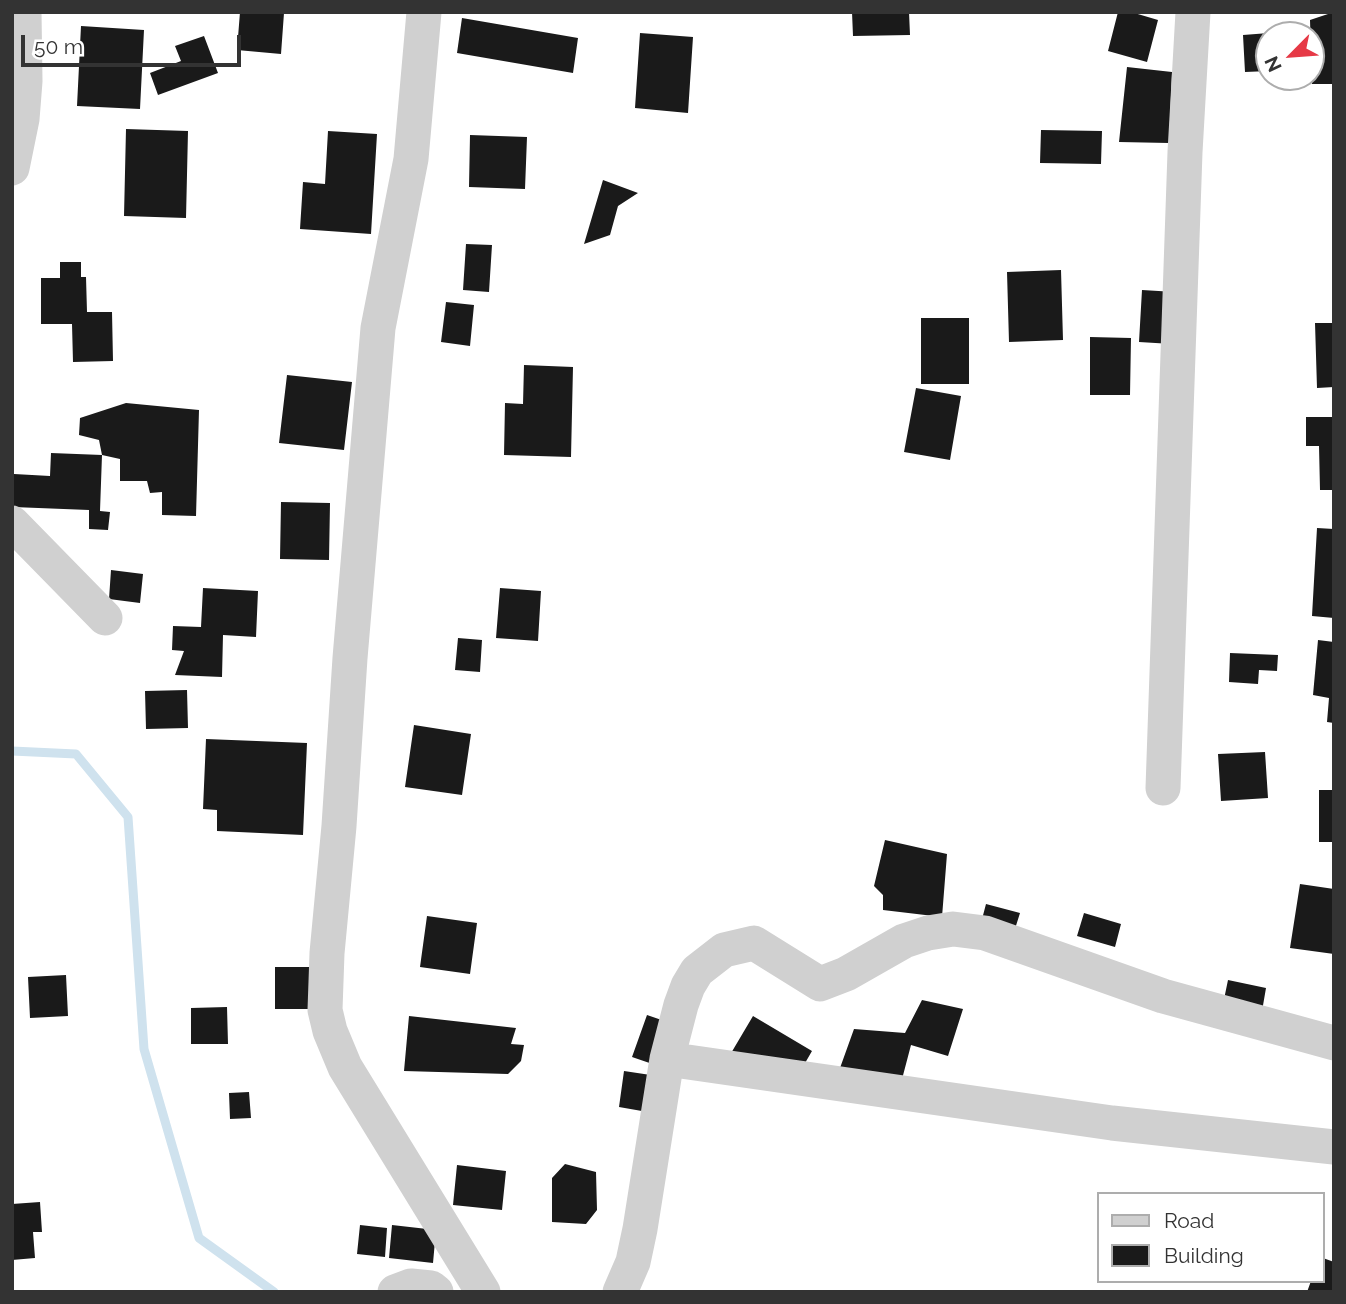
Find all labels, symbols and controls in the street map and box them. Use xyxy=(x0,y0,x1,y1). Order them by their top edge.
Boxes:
scale bar xyxy=(24,21,245,65)
north arrow xyxy=(1255,21,1325,91)
text: 50 m xyxy=(34,34,83,59)
text: N xyxy=(1260,53,1286,75)
legend xyxy=(1098,1192,1325,1283)
text: Road xyxy=(1164,1208,1214,1233)
text: Building xyxy=(1164,1243,1244,1268)

